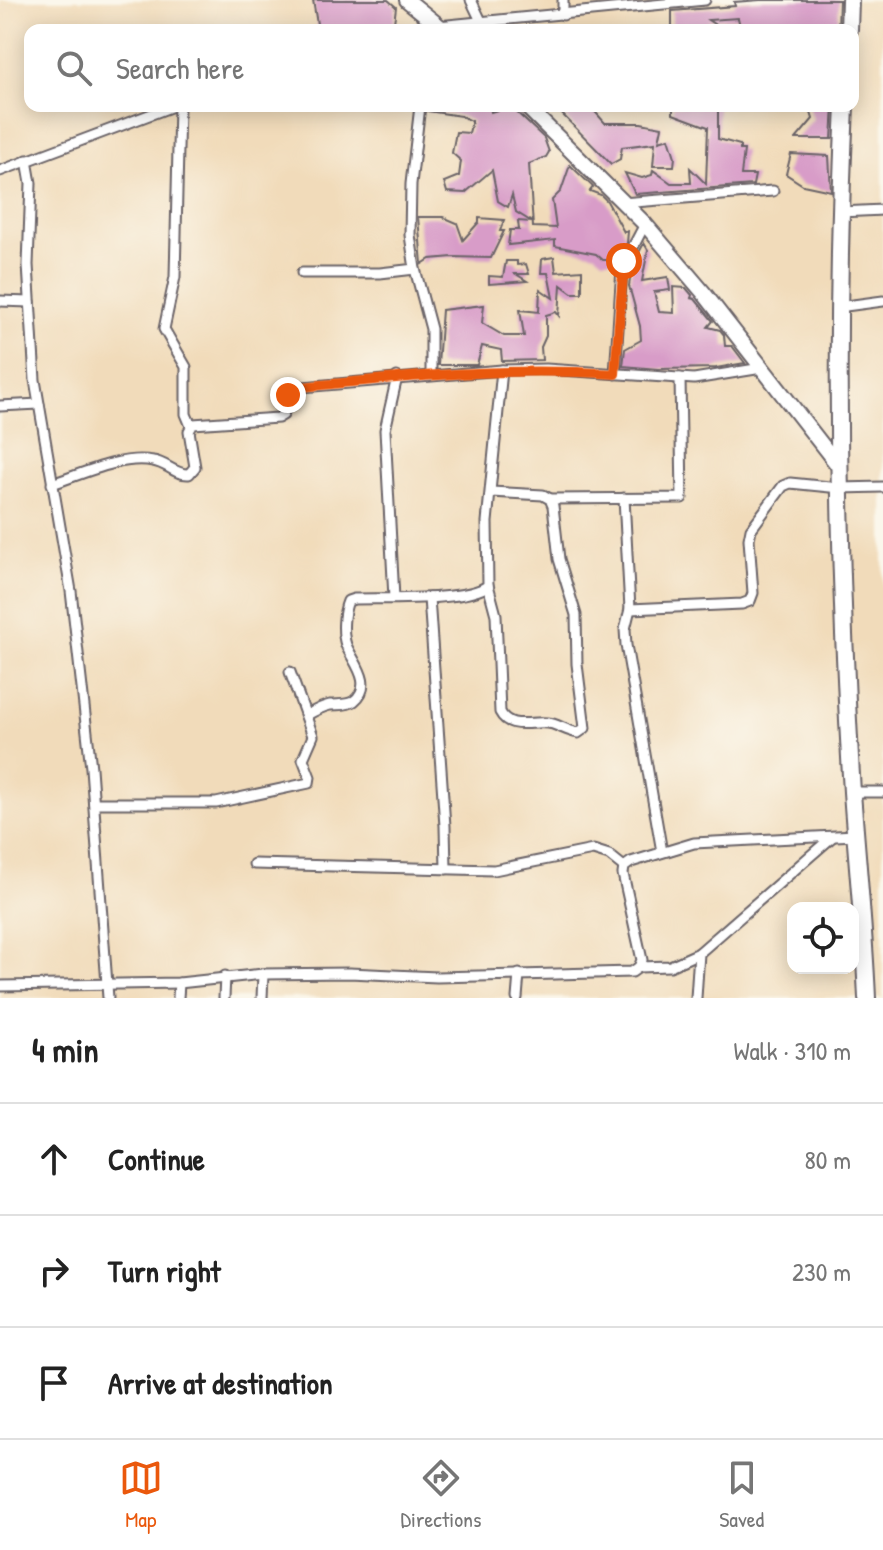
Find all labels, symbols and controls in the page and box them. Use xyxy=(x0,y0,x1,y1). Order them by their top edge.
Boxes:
search box xyxy=(24,24,859,112)
icon: search xyxy=(52,46,96,90)
text: Search here xyxy=(116,48,244,88)
route start xyxy=(606,243,642,279)
route end xyxy=(270,377,306,413)
map controls xyxy=(787,902,859,974)
button: locate xyxy=(787,902,859,974)
text: 4 min xyxy=(32,1027,99,1073)
text: Walk · 310 m xyxy=(734,1033,851,1068)
icon: ahead xyxy=(32,1137,76,1181)
text: Continue xyxy=(108,1139,205,1179)
text: 80 m xyxy=(804,1142,851,1177)
icon: right xyxy=(32,1249,76,1293)
text: Turn right xyxy=(108,1251,221,1291)
text: 230 m xyxy=(792,1254,851,1289)
icon: arrive xyxy=(32,1361,76,1405)
text: Arrive at destination xyxy=(108,1363,333,1403)
tab: Map xyxy=(119,1456,163,1534)
tab: Directions xyxy=(401,1456,482,1534)
tab: Saved xyxy=(719,1456,764,1534)

